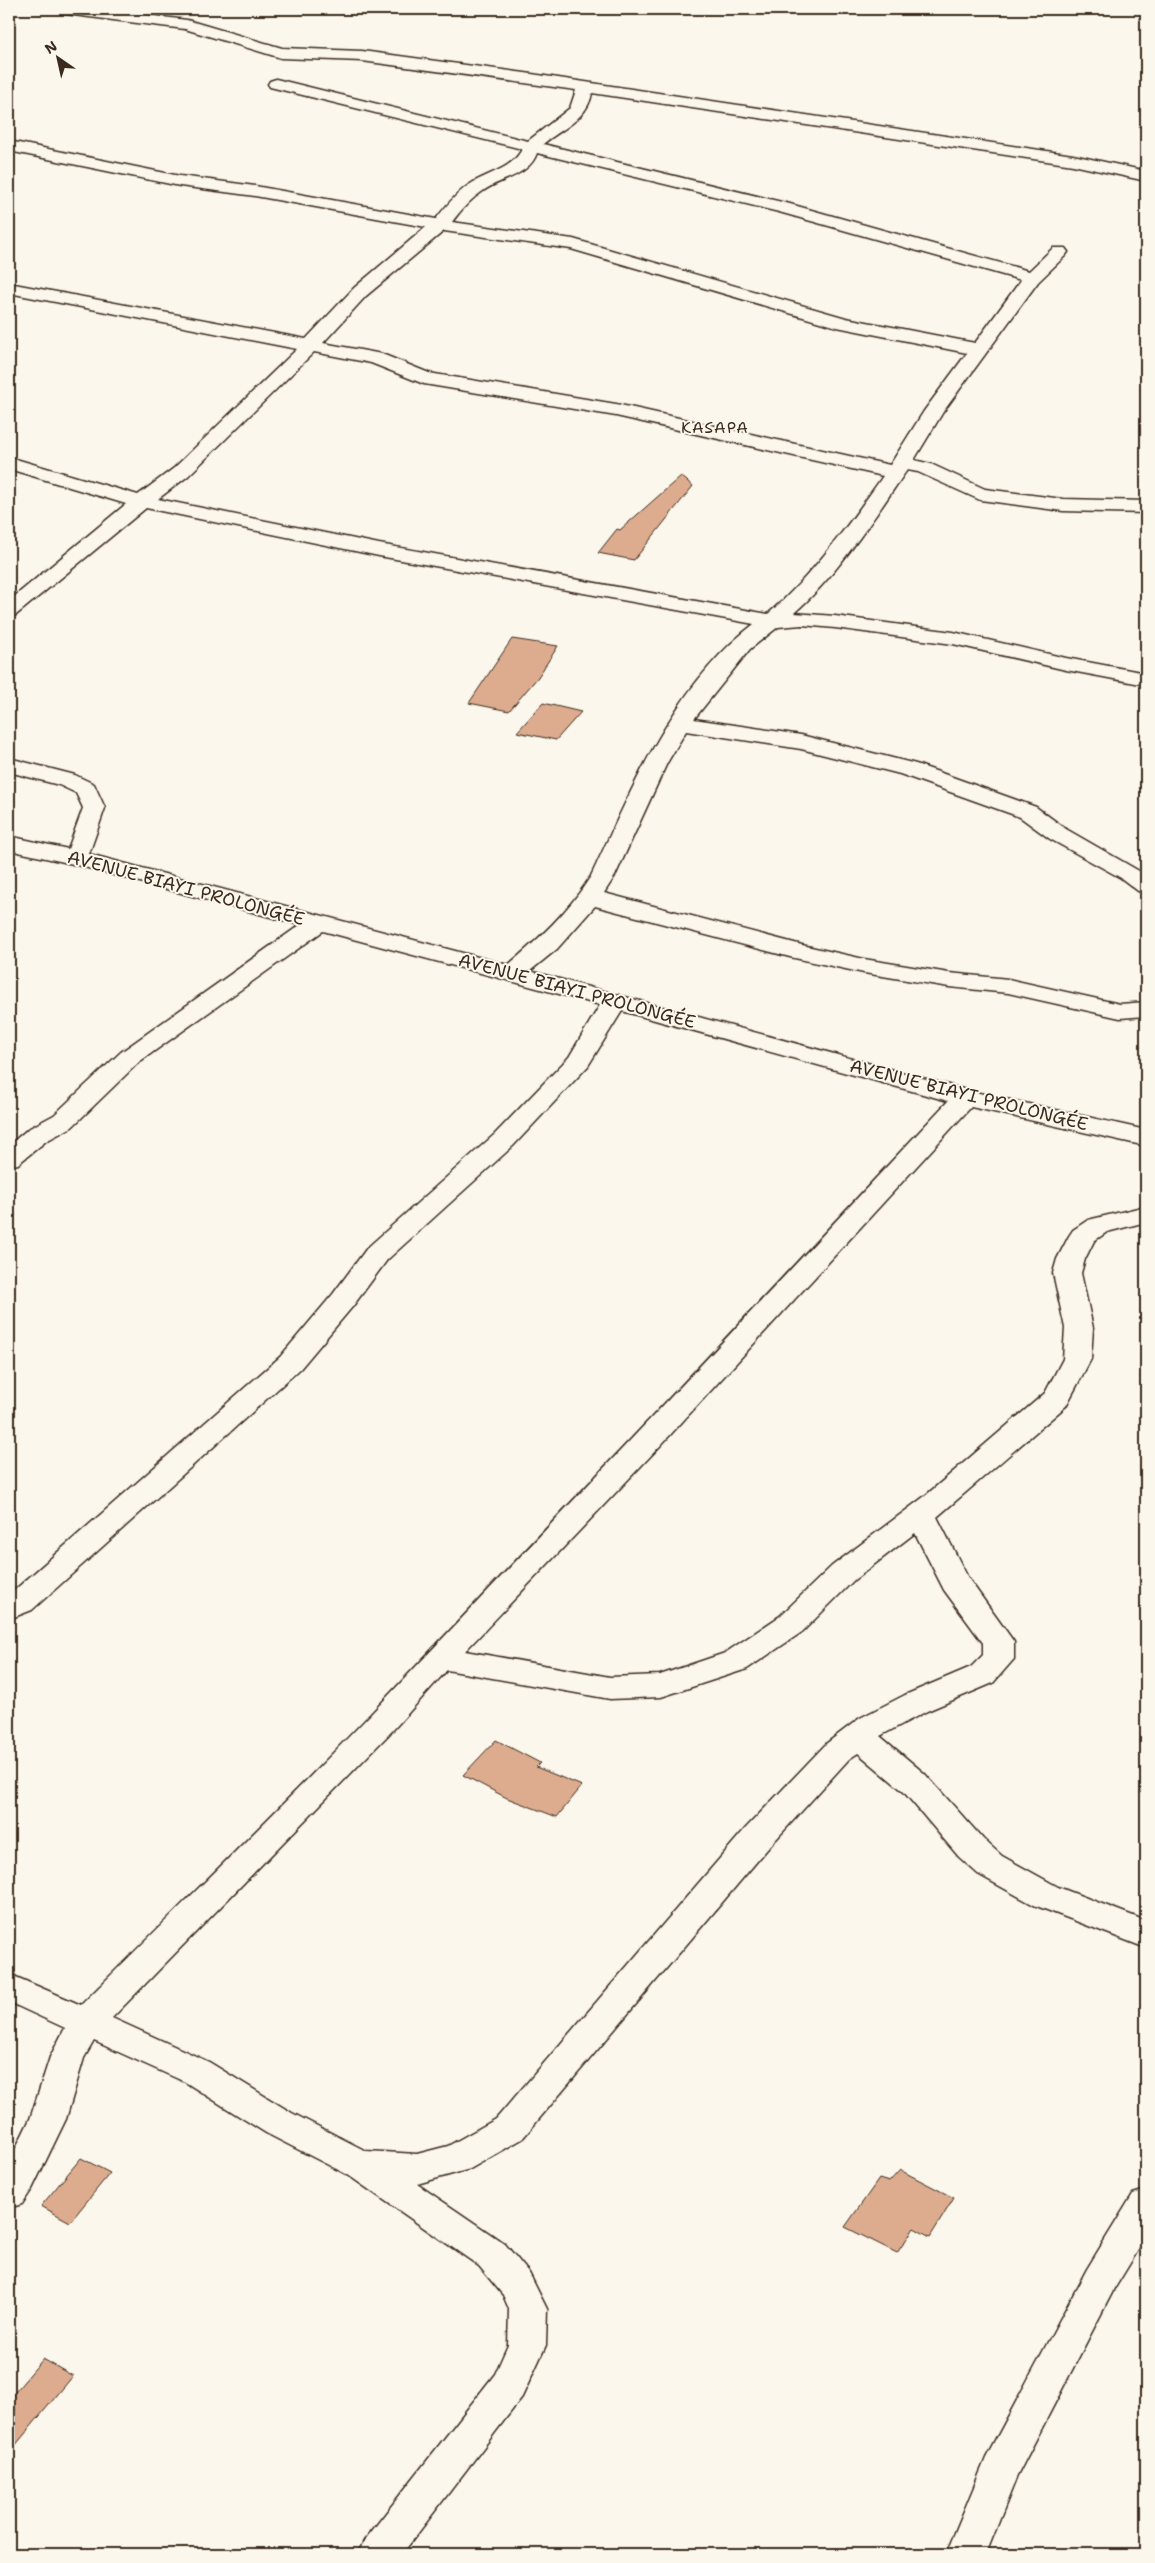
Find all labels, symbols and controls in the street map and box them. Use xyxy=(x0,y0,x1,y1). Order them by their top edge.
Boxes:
north arrow xyxy=(32,32,82,82)
text: N xyxy=(41,37,60,58)
district label: KASAPA xyxy=(681,417,749,438)
street label: AVENUE BIAYI PROLONGÉE xyxy=(65,845,307,931)
street label: AVENUE BIAYI PROLONGÉE xyxy=(456,948,698,1034)
street label: AVENUE BIAYI PROLONGÉE xyxy=(847,1054,1091,1136)

